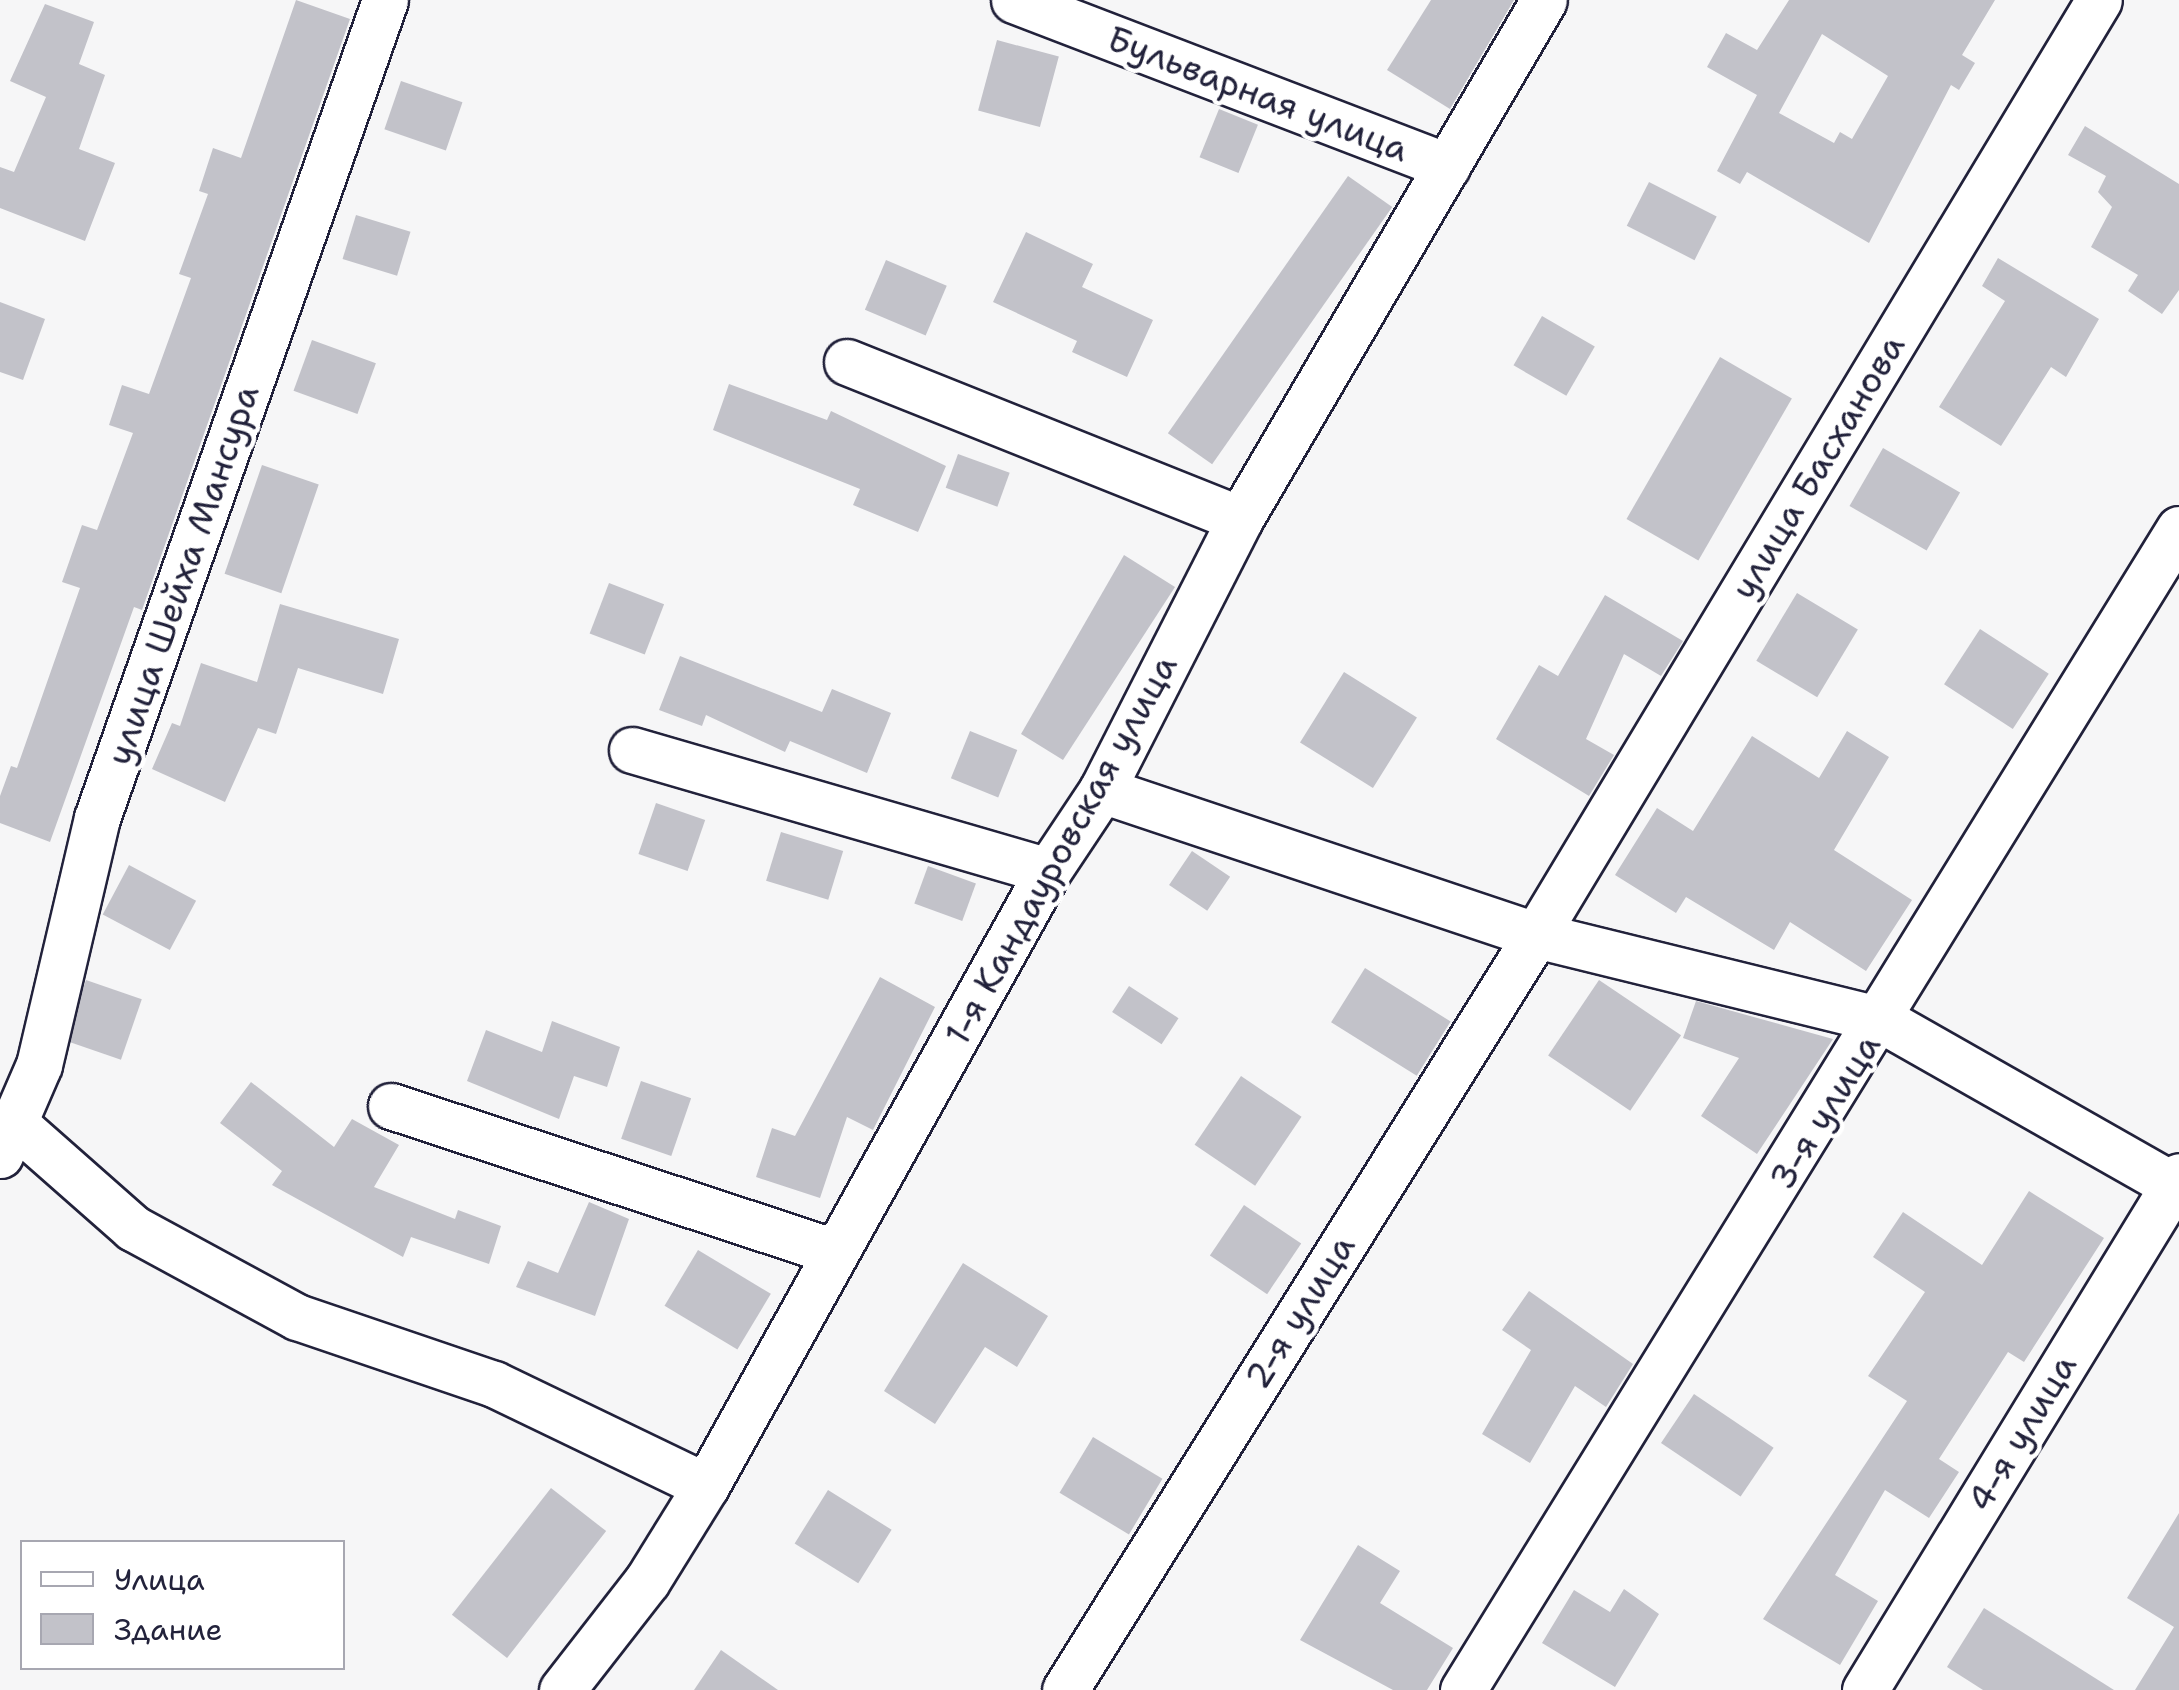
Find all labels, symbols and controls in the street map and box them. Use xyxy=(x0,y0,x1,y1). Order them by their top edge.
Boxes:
street label: Бульварная улица xyxy=(1102,17,1414,171)
street label: улица Басханова xyxy=(1723,327,1913,607)
street label: улица Шейха Мансура xyxy=(98,379,268,771)
street label: 1-я Кандауровская улица xyxy=(936,648,1186,1052)
street label: 3-я улица xyxy=(1761,1027,1889,1197)
street label: 2-я улица xyxy=(1236,1227,1364,1397)
street label: 4-я улица xyxy=(1959,1347,2085,1519)
legend xyxy=(20,1540,345,1670)
text: Улица xyxy=(114,1559,205,1600)
text: Здание xyxy=(114,1609,223,1650)

